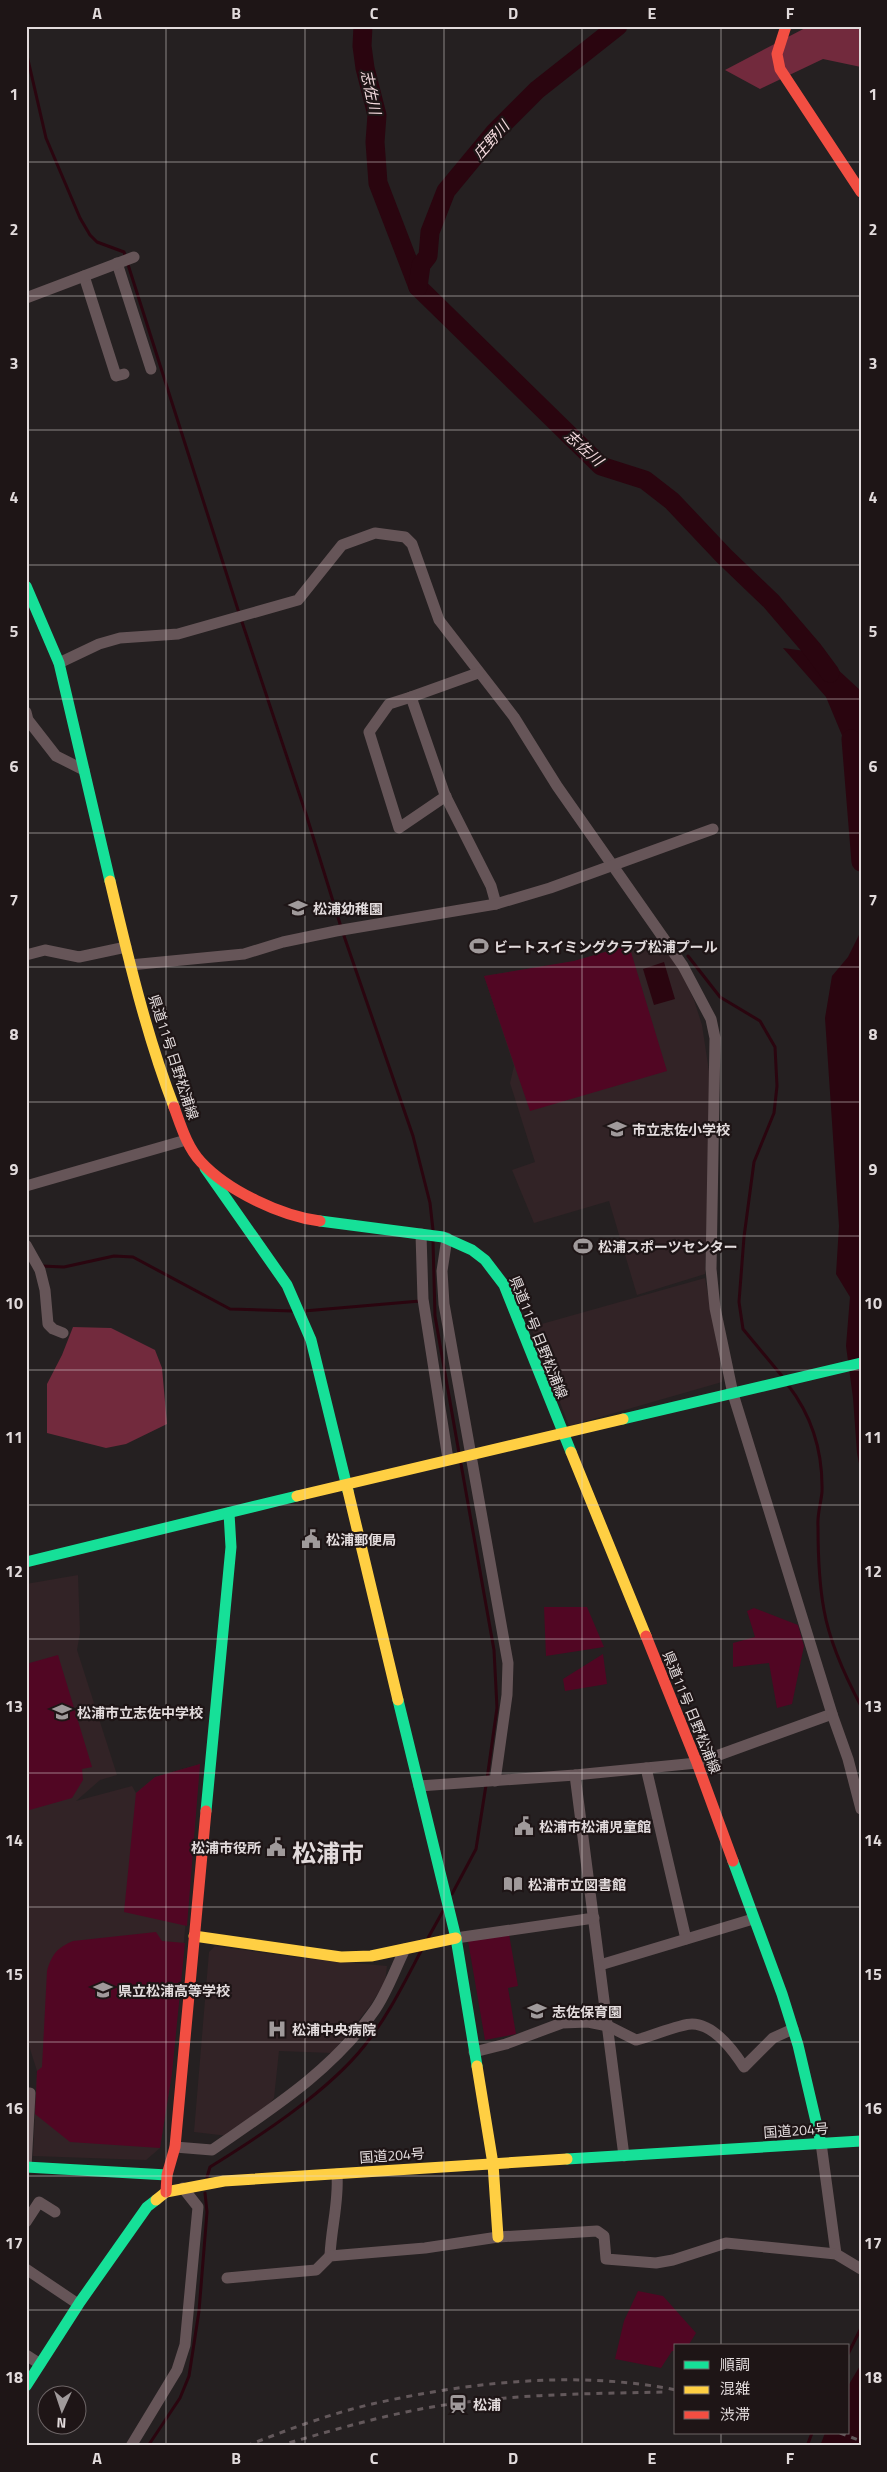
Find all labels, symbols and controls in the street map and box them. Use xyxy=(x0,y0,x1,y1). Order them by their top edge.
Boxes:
text: A xyxy=(92,1,102,25)
text: B xyxy=(231,1,241,25)
text: C xyxy=(370,1,379,25)
text: D xyxy=(508,1,518,25)
text: E xyxy=(648,1,657,25)
text: F xyxy=(786,1,795,25)
water label: 志佐川 xyxy=(355,68,387,118)
text: 1 xyxy=(10,82,18,106)
text: 1 xyxy=(869,82,877,106)
water label: 庄野川 xyxy=(467,114,516,164)
text: 2 xyxy=(10,217,18,241)
text: 2 xyxy=(869,217,877,241)
text: 3 xyxy=(10,351,18,375)
text: 3 xyxy=(869,351,877,375)
water label: 志佐川 xyxy=(560,424,610,473)
text: 4 xyxy=(10,485,19,509)
text: 4 xyxy=(869,485,878,509)
text: 5 xyxy=(10,619,19,643)
text: 5 xyxy=(869,619,878,643)
text: 6 xyxy=(10,754,19,778)
text: 6 xyxy=(869,754,878,778)
text: 7 xyxy=(10,888,18,912)
text: 7 xyxy=(869,888,877,912)
school or university icon: 松浦幼稚園 xyxy=(287,897,309,919)
place label: 松浦幼稚園 xyxy=(313,898,383,919)
sports icon: ビートスイミングクラブ松浦プール xyxy=(468,935,490,957)
place label: ビートスイミングクラブ松浦プール xyxy=(494,936,718,957)
street label: 県道11号 日野松浦線 xyxy=(144,992,204,1122)
text: 8 xyxy=(10,1022,19,1046)
text: 8 xyxy=(869,1022,878,1046)
school or university icon: 市立志佐小学校 xyxy=(606,1118,628,1140)
place label: 市立志佐小学校 xyxy=(632,1119,730,1140)
text: 9 xyxy=(10,1157,19,1181)
text: 9 xyxy=(869,1157,878,1181)
sports icon: 松浦スポーツセンター xyxy=(572,1235,594,1257)
place label: 松浦スポーツセンター xyxy=(598,1236,738,1257)
street label: 県道11号 日野松浦線 xyxy=(505,1272,573,1402)
text: 10 xyxy=(5,1291,23,1315)
text: 10 xyxy=(864,1291,882,1315)
text: 11 xyxy=(5,1425,23,1449)
text: 11 xyxy=(864,1425,882,1449)
public building icon: 松浦郵便局 xyxy=(300,1528,322,1550)
place label: 松浦郵便局 xyxy=(326,1529,396,1550)
text: 12 xyxy=(5,1559,23,1583)
text: 12 xyxy=(864,1559,882,1583)
street label: 県道11号 日野松浦線 xyxy=(658,1647,726,1777)
text: 13 xyxy=(5,1694,23,1718)
text: 13 xyxy=(864,1694,882,1718)
school or university icon: 松浦市立志佐中学校 xyxy=(51,1701,73,1723)
place label: 松浦市立志佐中学校 xyxy=(77,1702,203,1723)
public building icon: 松浦市松浦児童館 xyxy=(513,1815,535,1837)
place label: 松浦市松浦児童館 xyxy=(539,1816,651,1837)
text: 14 xyxy=(5,1828,23,1852)
text: 14 xyxy=(864,1828,882,1852)
district label: 松浦市 xyxy=(292,1835,364,1871)
public building icon: 松浦市役所 xyxy=(265,1836,287,1858)
place label: 松浦市役所 xyxy=(191,1837,261,1858)
library icon: 松浦市立図書館 xyxy=(502,1873,524,1895)
place label: 松浦市立図書館 xyxy=(528,1874,626,1895)
text: 15 xyxy=(5,1962,23,1986)
text: 15 xyxy=(864,1962,882,1986)
school or university icon: 県立松浦高等学校 xyxy=(92,1979,114,2001)
place label: 県立松浦高等学校 xyxy=(118,1980,230,2001)
school or university icon: 志佐保育園 xyxy=(526,2000,548,2022)
place label: 志佐保育園 xyxy=(552,2001,622,2022)
hospital icon: 松浦中央病院 xyxy=(266,2018,288,2040)
place label: 松浦中央病院 xyxy=(292,2019,376,2040)
text: 16 xyxy=(5,2096,23,2120)
text: 16 xyxy=(864,2096,882,2120)
street label: 国道204号 xyxy=(763,2117,829,2143)
street label: 国道204号 xyxy=(359,2142,425,2168)
text: 17 xyxy=(5,2231,23,2255)
text: 17 xyxy=(864,2231,882,2255)
legend xyxy=(674,2344,850,2434)
text: 順調 xyxy=(720,2353,750,2376)
text: 18 xyxy=(5,2365,23,2389)
text: 18 xyxy=(864,2365,882,2389)
text: 混雑 xyxy=(720,2377,750,2400)
north arrow xyxy=(38,2384,88,2434)
station icon: 松浦 xyxy=(447,2393,469,2415)
place label: 松浦 xyxy=(473,2394,501,2415)
text: 渋滞 xyxy=(720,2403,750,2426)
text: N xyxy=(56,2413,67,2434)
text: A xyxy=(92,2446,102,2470)
text: B xyxy=(231,2446,241,2470)
text: C xyxy=(370,2446,379,2470)
text: D xyxy=(508,2446,518,2470)
text: E xyxy=(648,2446,657,2470)
text: F xyxy=(786,2446,795,2470)

